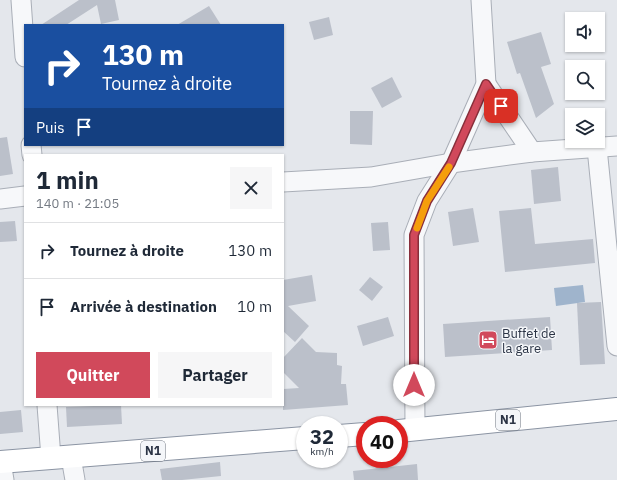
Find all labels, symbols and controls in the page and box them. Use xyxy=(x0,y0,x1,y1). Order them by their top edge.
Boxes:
map controls xyxy=(565,12,605,148)
button: sound xyxy=(565,12,605,52)
text: 130 m xyxy=(102,36,184,73)
icon: right xyxy=(36,40,88,92)
button: search xyxy=(565,60,605,100)
text: Tournez à droite xyxy=(102,72,232,95)
pin xyxy=(484,89,518,123)
icon: arrive xyxy=(490,95,512,117)
button: layers xyxy=(565,108,605,148)
icon: arrive xyxy=(73,116,95,138)
text: Puis xyxy=(36,118,65,137)
text: 1 min xyxy=(36,164,99,196)
button: close xyxy=(230,167,272,209)
text: 140 m · 21:05 xyxy=(36,195,119,212)
icon: right xyxy=(36,240,58,262)
text: Tournez à droite xyxy=(70,241,184,260)
text: 130 m xyxy=(228,241,272,260)
icon: arrive xyxy=(36,296,58,318)
text: Arrivée à destination xyxy=(70,297,217,316)
text: 10 m xyxy=(237,297,272,316)
place label: Buffet de la gare xyxy=(502,325,556,357)
hotel icon: Buffet de la gare xyxy=(477,329,499,351)
button: Quitter xyxy=(36,352,150,398)
button: Partager xyxy=(158,352,272,398)
position arrow xyxy=(393,364,435,406)
road number: N1 xyxy=(496,410,520,430)
speed limit sign: 40 xyxy=(356,416,408,468)
text: 32 xyxy=(310,423,334,450)
road number: N1 xyxy=(141,441,165,461)
text: km/h xyxy=(310,445,334,458)

